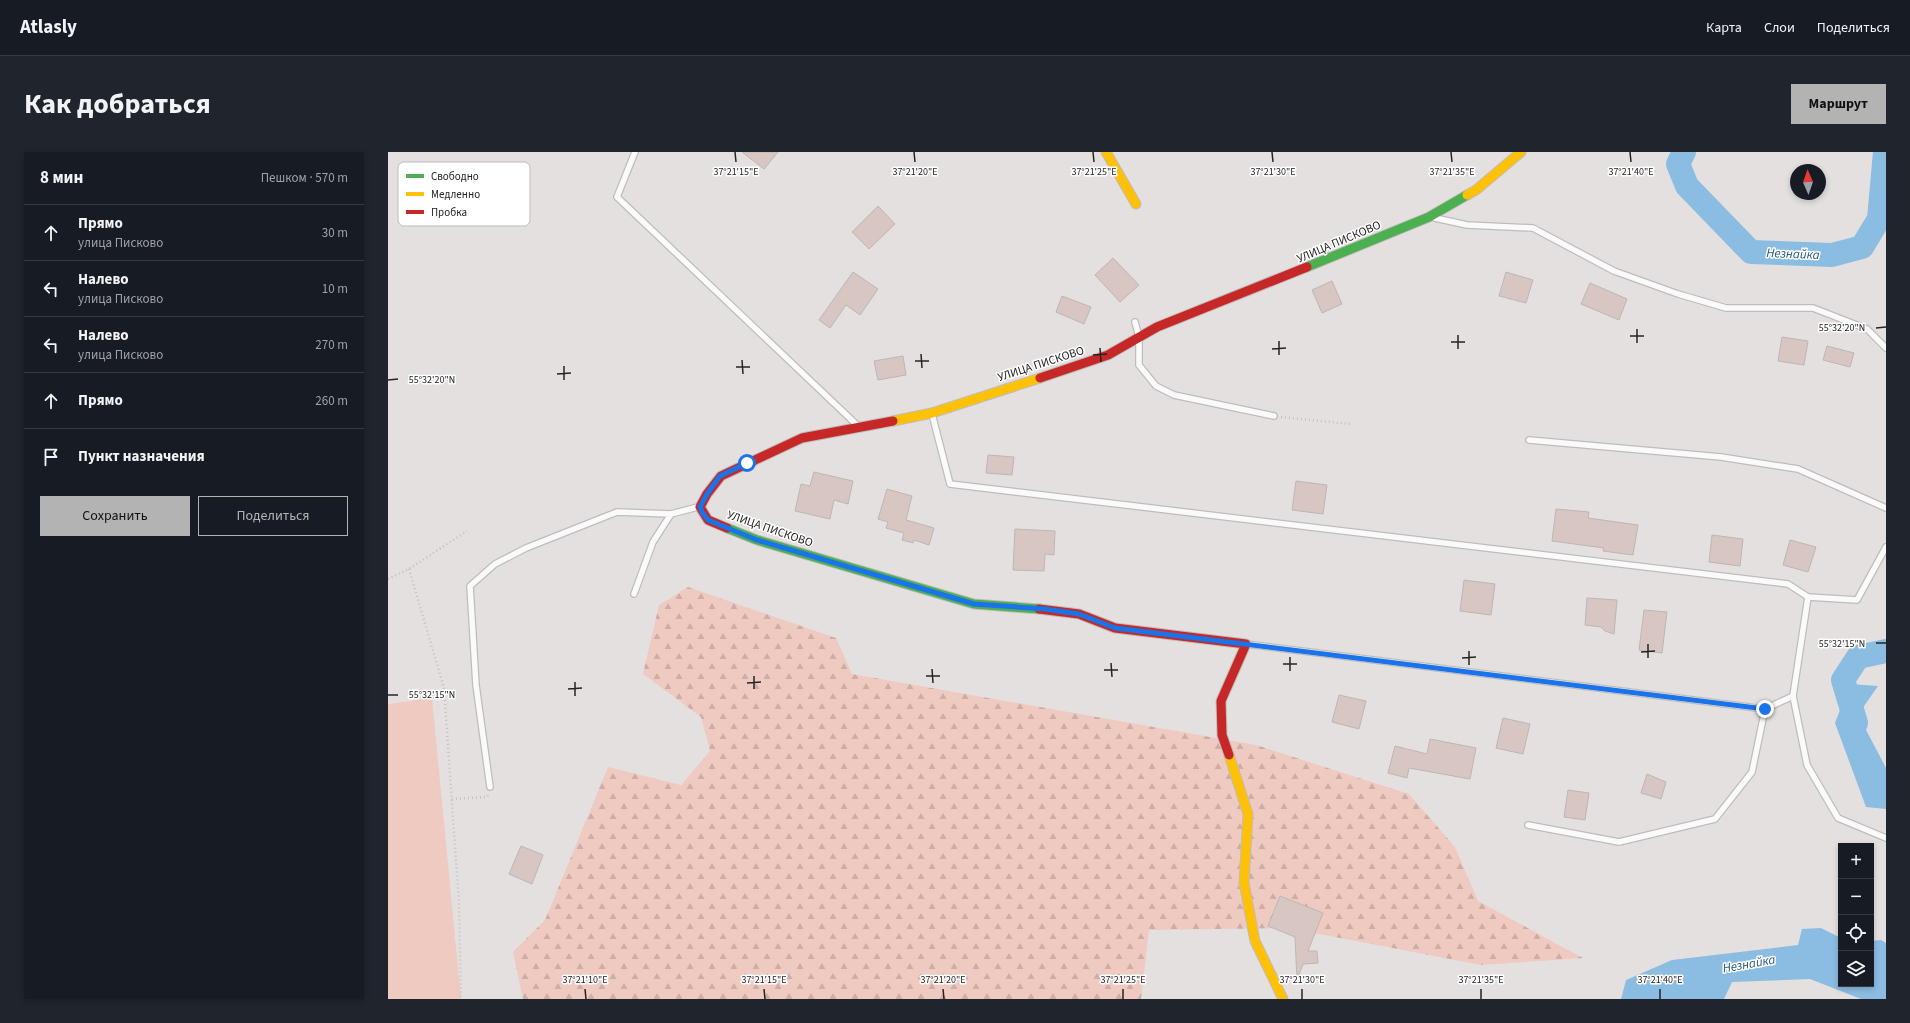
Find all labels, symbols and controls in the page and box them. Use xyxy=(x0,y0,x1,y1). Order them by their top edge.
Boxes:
text: Atlasly xyxy=(20,14,77,41)
text: Карта xyxy=(1706,18,1742,38)
text: Слои xyxy=(1764,18,1795,38)
text: Поделиться xyxy=(1817,18,1890,38)
text: Как добраться xyxy=(24,84,211,124)
button: Маршрут xyxy=(1791,84,1886,124)
legend xyxy=(398,162,530,226)
north arrow xyxy=(1790,164,1826,200)
text: 37°21'15"E xyxy=(713,165,759,179)
text: 37°21'20"E xyxy=(892,165,938,179)
text: 37°21'25"E xyxy=(1071,165,1117,179)
text: 37°21'30"E xyxy=(1250,165,1296,179)
text: 37°21'35"E xyxy=(1429,165,1475,179)
text: 37°21'40"E xyxy=(1608,165,1654,179)
text: 8 мин xyxy=(40,166,83,190)
text: Пешком · 570 m xyxy=(261,169,348,187)
text: Свободно xyxy=(431,169,479,184)
text: Медленно xyxy=(431,187,480,202)
text: Пробка xyxy=(431,205,467,220)
text: Прямо xyxy=(78,213,123,234)
street label: УЛИЦА ПИСКОВО xyxy=(1294,217,1384,267)
icon: ahead xyxy=(40,222,62,244)
text: 30 m xyxy=(322,224,348,242)
text: улица Писково xyxy=(78,234,163,252)
water label: Незнайка xyxy=(1766,244,1820,264)
text: Налево xyxy=(78,269,129,290)
icon: left xyxy=(40,278,62,300)
text: 10 m xyxy=(322,280,348,298)
text: улица Писково xyxy=(78,290,163,308)
text: 55°32'20"N xyxy=(1819,321,1865,335)
text: Налево xyxy=(78,325,129,346)
icon: left xyxy=(40,334,62,356)
text: 270 m xyxy=(315,336,348,354)
street label: УЛИЦА ПИСКОВО xyxy=(996,342,1086,386)
text: улица Писково xyxy=(78,346,163,364)
text: 55°32'20"N xyxy=(409,373,455,387)
icon: ahead xyxy=(40,390,62,412)
text: Прямо xyxy=(78,390,123,411)
text: 260 m xyxy=(315,392,348,410)
icon: arrive xyxy=(40,446,62,468)
text: Пункт назначения xyxy=(78,446,205,467)
route start xyxy=(738,454,756,472)
button: Сохранить xyxy=(40,496,190,536)
button: Поделиться xyxy=(198,496,348,536)
street label: УЛИЦА ПИСКОВО xyxy=(725,506,815,552)
text: 55°32'15"N xyxy=(1819,637,1865,651)
text: 55°32'15"N xyxy=(409,688,455,702)
route end xyxy=(1756,700,1774,718)
map controls xyxy=(1838,843,1874,987)
button: + xyxy=(1838,843,1874,879)
button: − xyxy=(1838,879,1874,915)
button: locate xyxy=(1838,915,1874,951)
water label: Незнайка xyxy=(1721,951,1777,977)
button: layers xyxy=(1838,951,1874,987)
text: 37°21'10"E xyxy=(562,973,608,987)
text: 37°21'15"E xyxy=(741,973,787,987)
text: 37°21'20"E xyxy=(920,973,966,987)
text: 37°21'25"E xyxy=(1100,973,1146,987)
text: 37°21'30"E xyxy=(1279,973,1325,987)
text: 37°21'35"E xyxy=(1458,973,1504,987)
text: 37°21'40"E xyxy=(1637,973,1683,987)

